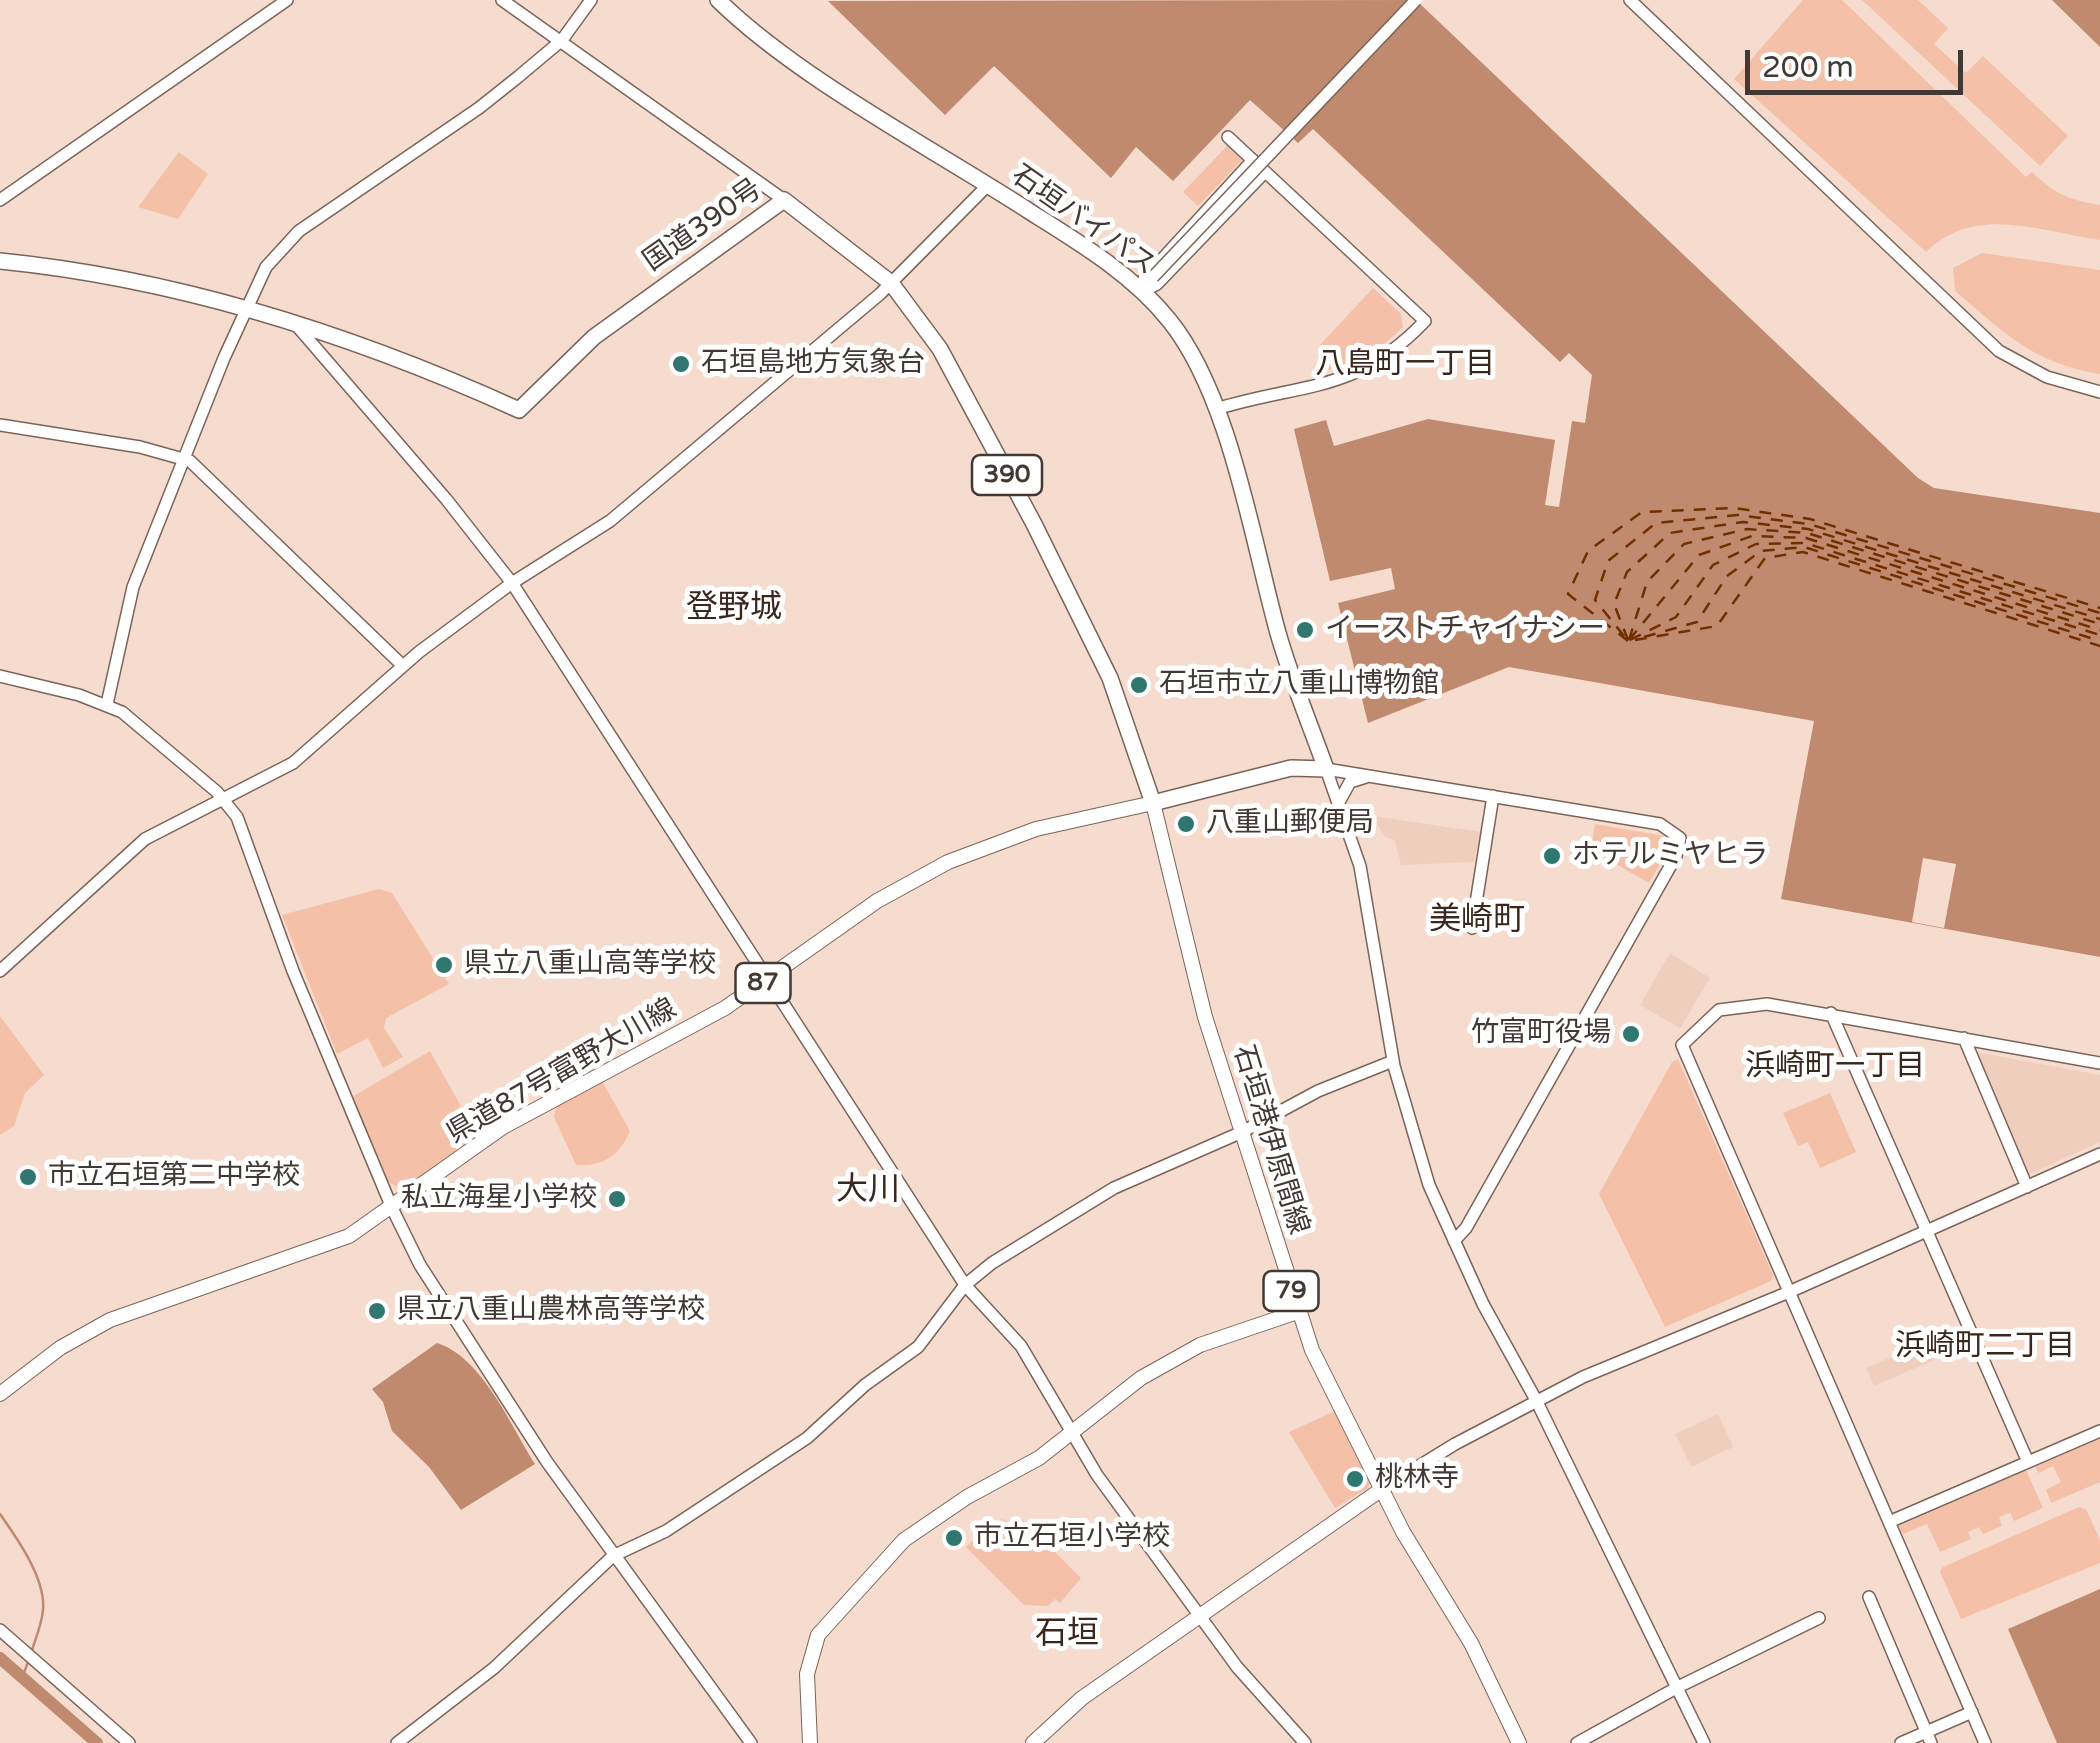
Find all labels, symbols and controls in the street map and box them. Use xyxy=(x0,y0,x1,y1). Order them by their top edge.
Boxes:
scale bar xyxy=(1750,30,1968,92)
text: 200 m xyxy=(1762,49,1854,86)
street label: 石垣バイパス xyxy=(1005,159,1161,283)
street label: 国道390号 xyxy=(637,173,769,279)
place label: 石垣島地方気象台 xyxy=(701,347,925,381)
district label: 八島町一丁目 xyxy=(1315,347,1495,383)
marker: 石垣島地方気象台 xyxy=(670,353,692,375)
road number: 390 xyxy=(972,455,1042,495)
district label: 登野城 xyxy=(686,590,782,628)
place label: イーストチャイナシー xyxy=(1325,613,1605,647)
marker: イーストチャイナシー xyxy=(1294,619,1316,641)
place label: 石垣市立八重山博物館 xyxy=(1159,668,1439,702)
marker: 石垣市立八重山博物館 xyxy=(1128,674,1150,696)
place label: 八重山郵便局 xyxy=(1206,807,1374,841)
marker: 八重山郵便局 xyxy=(1175,813,1197,835)
place label: ホテルミヤヒラ xyxy=(1572,839,1768,873)
marker: ホテルミヤヒラ xyxy=(1541,845,1563,867)
district label: 美崎町 xyxy=(1429,902,1525,940)
place label: 県立八重山高等学校 xyxy=(464,948,716,982)
marker: 県立八重山高等学校 xyxy=(433,954,455,976)
road number: 87 xyxy=(736,963,790,1003)
street label: 県道87号富野大川線 xyxy=(441,993,683,1151)
place label: 竹富町役場 xyxy=(1471,1017,1611,1051)
marker: 竹富町役場 xyxy=(1620,1023,1642,1045)
street label: 石垣港伊原間線 xyxy=(1225,1041,1315,1239)
district label: 浜崎町一丁目 xyxy=(1745,1049,1925,1085)
place label: 市立石垣第二中学校 xyxy=(48,1160,300,1194)
marker: 市立石垣第二中学校 xyxy=(17,1166,39,1188)
district label: 大川 xyxy=(836,1172,900,1210)
place label: 私立海星小学校 xyxy=(401,1182,597,1216)
marker: 私立海星小学校 xyxy=(606,1188,628,1210)
road number: 79 xyxy=(1264,1271,1318,1311)
place label: 県立八重山農林高等学校 xyxy=(397,1294,705,1328)
marker: 県立八重山農林高等学校 xyxy=(366,1300,388,1322)
district label: 浜崎町二丁目 xyxy=(1895,1329,2075,1365)
place label: 桃林寺 xyxy=(1375,1462,1459,1496)
marker: 桃林寺 xyxy=(1344,1468,1366,1490)
place label: 市立石垣小学校 xyxy=(974,1521,1170,1555)
marker: 市立石垣小学校 xyxy=(943,1527,965,1549)
district label: 石垣 xyxy=(1035,1616,1099,1654)

